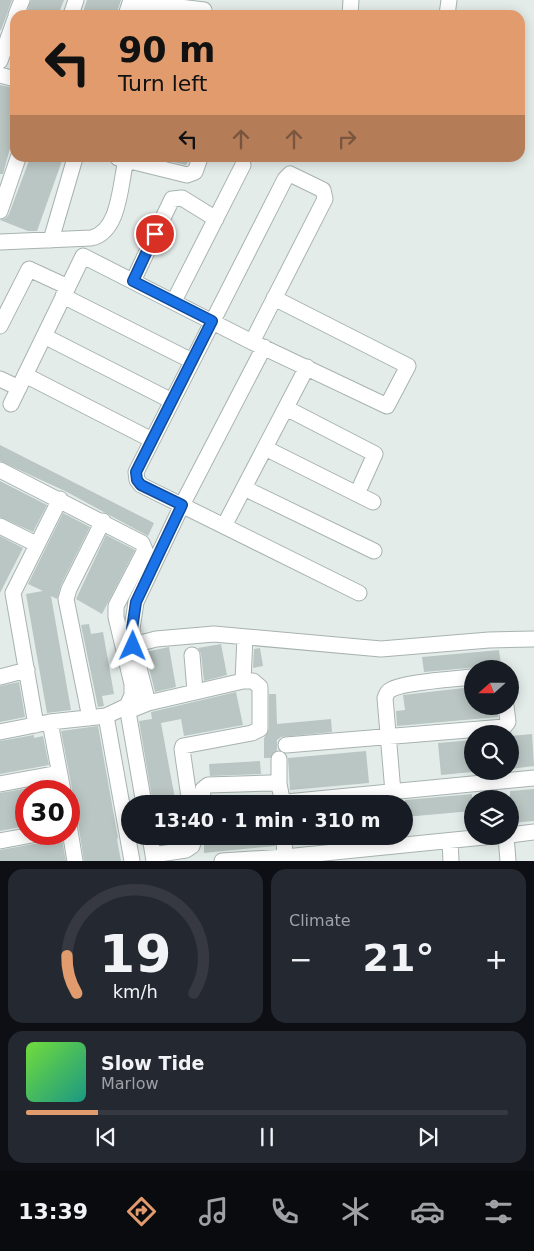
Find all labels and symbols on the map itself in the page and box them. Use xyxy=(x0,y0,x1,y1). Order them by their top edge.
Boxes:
pin xyxy=(134,213,176,255)
position arrow xyxy=(106,619,158,671)
north arrow xyxy=(464,660,519,715)
speed limit sign: 30 xyxy=(15,780,80,845)

